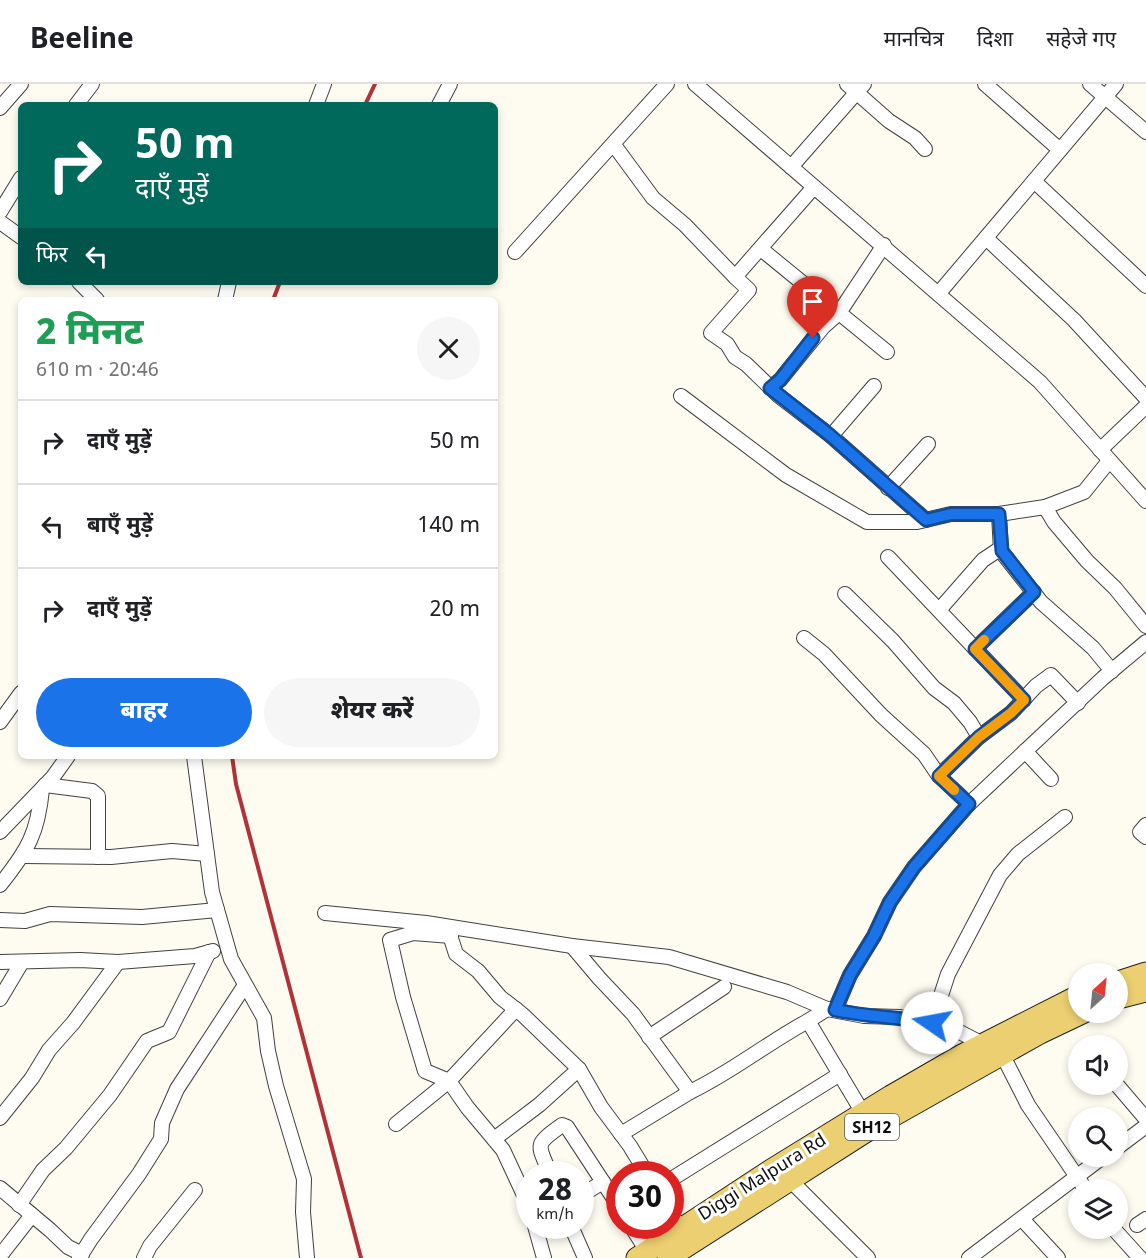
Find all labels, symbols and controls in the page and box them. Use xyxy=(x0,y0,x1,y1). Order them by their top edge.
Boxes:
text: Beeline xyxy=(30,23,134,59)
text: मानचित्र xyxy=(884,27,944,55)
text: दिशा xyxy=(977,27,1013,55)
text: सहेजे गए xyxy=(1046,27,1116,55)
text: 50 m xyxy=(135,120,235,175)
icon: right xyxy=(36,126,114,204)
text: दाएँ मुड़ें xyxy=(135,173,209,208)
icon: left xyxy=(80,240,113,273)
text: फिर xyxy=(36,242,68,271)
pin xyxy=(787,276,838,338)
icon: arrive xyxy=(796,285,829,318)
text: 2 मिनट xyxy=(36,312,143,359)
button: close xyxy=(417,317,480,380)
text: 610 m · 20:46 xyxy=(36,358,159,384)
icon: right xyxy=(36,426,69,459)
text: दाएँ मुड़ें xyxy=(87,428,152,457)
text: 50 m xyxy=(429,428,480,457)
icon: left xyxy=(36,510,69,543)
text: बाएँ मुड़ें xyxy=(87,512,153,541)
text: 140 m xyxy=(417,512,480,541)
icon: right xyxy=(36,594,69,627)
text: दाएँ मुड़ें xyxy=(87,596,152,625)
text: 20 m xyxy=(429,596,480,625)
button: बाहर xyxy=(36,678,252,747)
button: शेयर करें xyxy=(264,678,480,747)
north arrow xyxy=(1068,963,1128,1023)
map controls xyxy=(1068,963,1128,1239)
position arrow xyxy=(900,991,964,1055)
button: sound xyxy=(1068,1035,1128,1095)
button: search xyxy=(1068,1107,1128,1167)
road number: SH12 xyxy=(845,1114,899,1140)
street label: Diggi Malpura Rd xyxy=(695,1130,831,1227)
speed limit sign: 30 xyxy=(606,1161,684,1239)
text: 28 xyxy=(538,1173,572,1212)
button: layers xyxy=(1068,1179,1128,1239)
text: km/h xyxy=(536,1206,574,1225)

